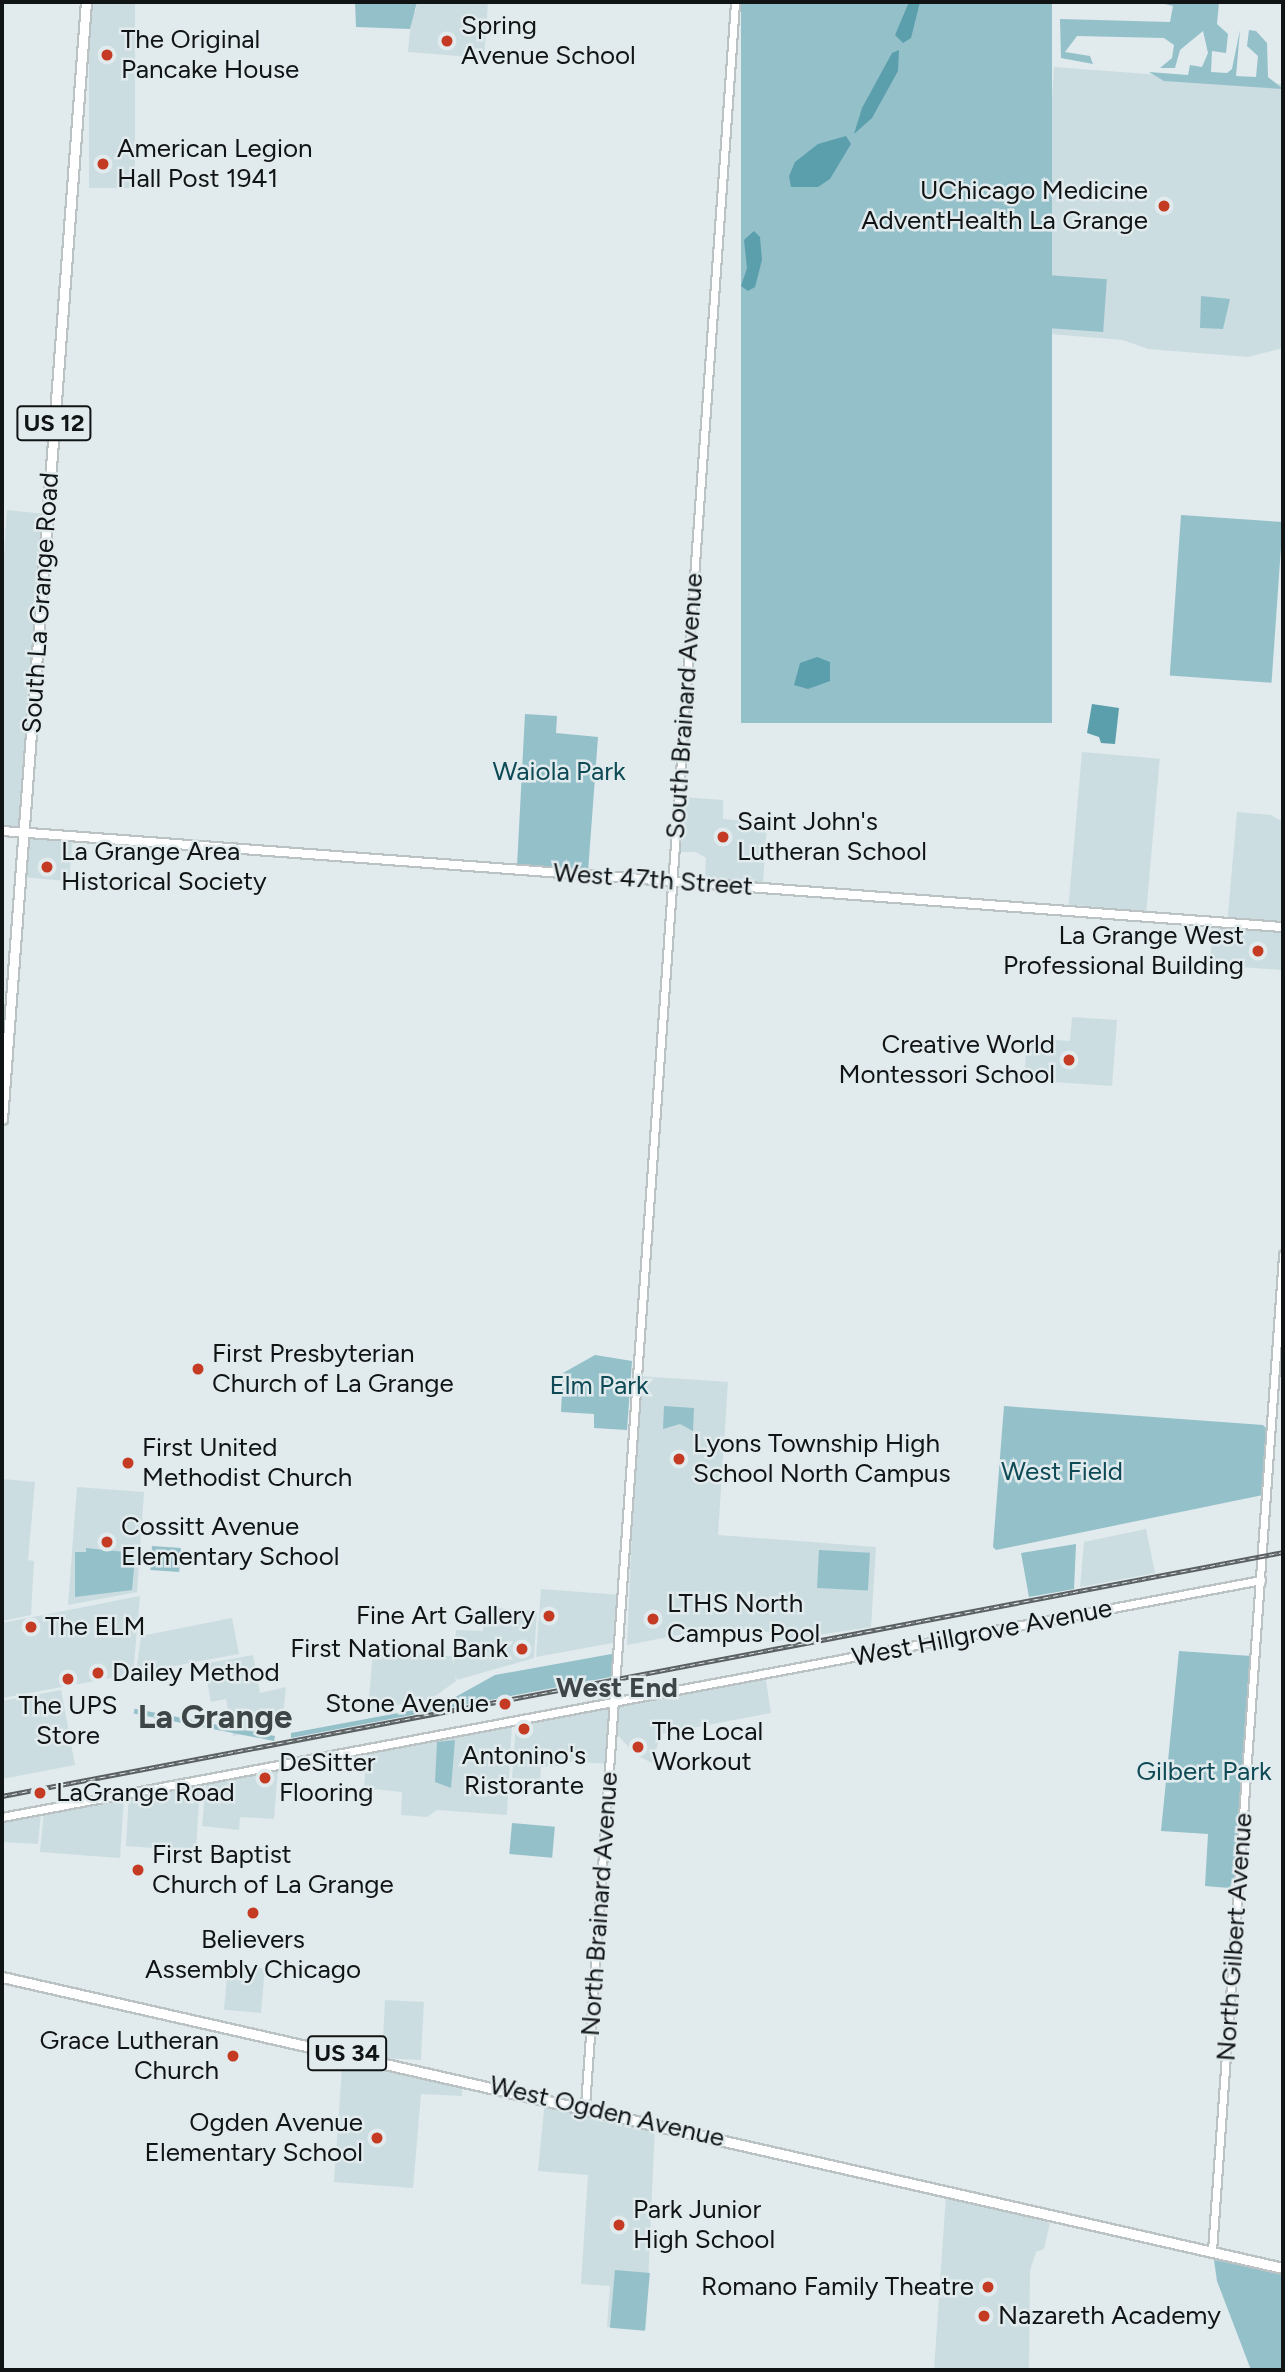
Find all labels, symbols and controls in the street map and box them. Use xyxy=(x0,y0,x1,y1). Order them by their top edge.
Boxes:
place label: Spring Avenue School xyxy=(461,10,636,72)
place label: The Original Pancake House xyxy=(121,24,299,86)
marker: Spring Avenue School xyxy=(439,33,455,49)
marker: The Original Pancake House xyxy=(99,47,115,63)
place label: American Legion Hall Post 1941 xyxy=(117,133,313,194)
marker: American Legion Hall Post 1941 xyxy=(95,156,111,172)
place label: UChicago Medicine AdventHealth La Grange xyxy=(861,175,1148,236)
marker: UChicago Medicine AdventHealth La Grange xyxy=(1154,196,1174,216)
road number: US 12 xyxy=(16,402,92,444)
street label: South La Grange Road xyxy=(16,471,66,735)
street label: South Brainard Avenue xyxy=(660,572,710,840)
park label: Waiola Park xyxy=(492,756,626,788)
place label: Saint John's Lutheran School xyxy=(737,806,927,868)
marker: Saint John's Lutheran School xyxy=(715,829,731,845)
place label: La Grange Area Historical Society xyxy=(61,836,267,898)
street label: West 47th Street xyxy=(552,857,754,903)
marker: La Grange Area Historical Society xyxy=(39,859,55,875)
place label: La Grange West Professional Building xyxy=(1003,920,1244,982)
marker: La Grange West Professional Building xyxy=(1250,943,1266,959)
place label: Creative World Montessori School xyxy=(838,1029,1055,1090)
marker: Creative World Montessori School xyxy=(1061,1052,1077,1068)
place label: First Presbyterian Church of La Grange xyxy=(212,1338,454,1400)
marker: First Presbyterian Church of La Grange xyxy=(190,1361,206,1377)
park label: Elm Park xyxy=(549,1370,649,1402)
place label: Lyons Township High School North Campus xyxy=(693,1428,951,1490)
place label: First United Methodist Church xyxy=(142,1432,352,1494)
marker: Lyons Township High School North Campus xyxy=(671,1451,687,1467)
marker: First United Methodist Church xyxy=(120,1455,136,1471)
park label: West Field xyxy=(1001,1456,1123,1488)
place label: Cossitt Avenue Elementary School xyxy=(121,1511,339,1572)
marker: Cossitt Avenue Elementary School xyxy=(99,1534,115,1550)
place label: LTHS North Campus Pool xyxy=(667,1588,820,1650)
street label: West Hillgrove Avenue xyxy=(849,1592,1115,1674)
place label: Fine Art Gallery xyxy=(356,1600,535,1632)
marker: Fine Art Gallery xyxy=(541,1608,557,1624)
place label: The ELM xyxy=(45,1611,145,1643)
marker: LTHS North Campus Pool xyxy=(645,1611,661,1627)
marker: The ELM xyxy=(23,1619,39,1635)
place label: First National Bank xyxy=(290,1633,508,1665)
marker: First National Bank xyxy=(514,1641,530,1657)
place label: Dailey Method xyxy=(112,1657,280,1689)
marker: Dailey Method xyxy=(90,1665,106,1681)
district label: West End xyxy=(556,1670,678,1704)
marker: The UPS Store xyxy=(60,1671,76,1687)
place label: Stone Avenue xyxy=(325,1688,489,1720)
place label: The UPS Store xyxy=(19,1690,117,1752)
marker: Stone Avenue xyxy=(495,1694,515,1714)
district label: La Grange xyxy=(138,1697,292,1737)
place label: The Local Workout xyxy=(652,1716,763,1778)
marker: Antonino's Ristorante xyxy=(516,1721,532,1737)
marker: The Local Workout xyxy=(630,1739,646,1755)
place label: Antonino's Ristorante xyxy=(462,1740,586,1802)
place label: DeSitter Flooring xyxy=(279,1747,376,1809)
park label: Gilbert Park xyxy=(1136,1756,1272,1788)
marker: DeSitter Flooring xyxy=(257,1770,273,1786)
street label: North Brainard Avenue xyxy=(575,1771,625,2037)
place label: LaGrange Road xyxy=(56,1777,235,1809)
marker: LaGrange Road xyxy=(30,1783,50,1803)
street label: North Gilbert Avenue xyxy=(1211,1812,1259,2062)
place label: First Baptist Church of La Grange xyxy=(152,1839,394,1900)
marker: First Baptist Church of La Grange xyxy=(130,1862,146,1878)
marker: Believers Assembly Chicago xyxy=(245,1905,261,1921)
place label: Believers Assembly Chicago xyxy=(145,1924,361,1986)
place label: Grace Lutheran Church xyxy=(39,2025,219,2086)
road number: US 34 xyxy=(307,2032,387,2074)
marker: Grace Lutheran Church xyxy=(225,2048,241,2064)
street label: West Ogden Avenue xyxy=(486,2070,728,2154)
place label: Ogden Avenue Elementary School xyxy=(145,2107,363,2168)
marker: Ogden Avenue Elementary School xyxy=(369,2130,385,2146)
place label: Park Junior High School xyxy=(633,2194,775,2256)
marker: Park Junior High School xyxy=(611,2217,627,2233)
place label: Romano Family Theatre xyxy=(701,2271,974,2303)
marker: Romano Family Theatre xyxy=(980,2279,996,2295)
place label: Nazareth Academy xyxy=(998,2300,1221,2332)
marker: Nazareth Academy xyxy=(976,2308,992,2324)

